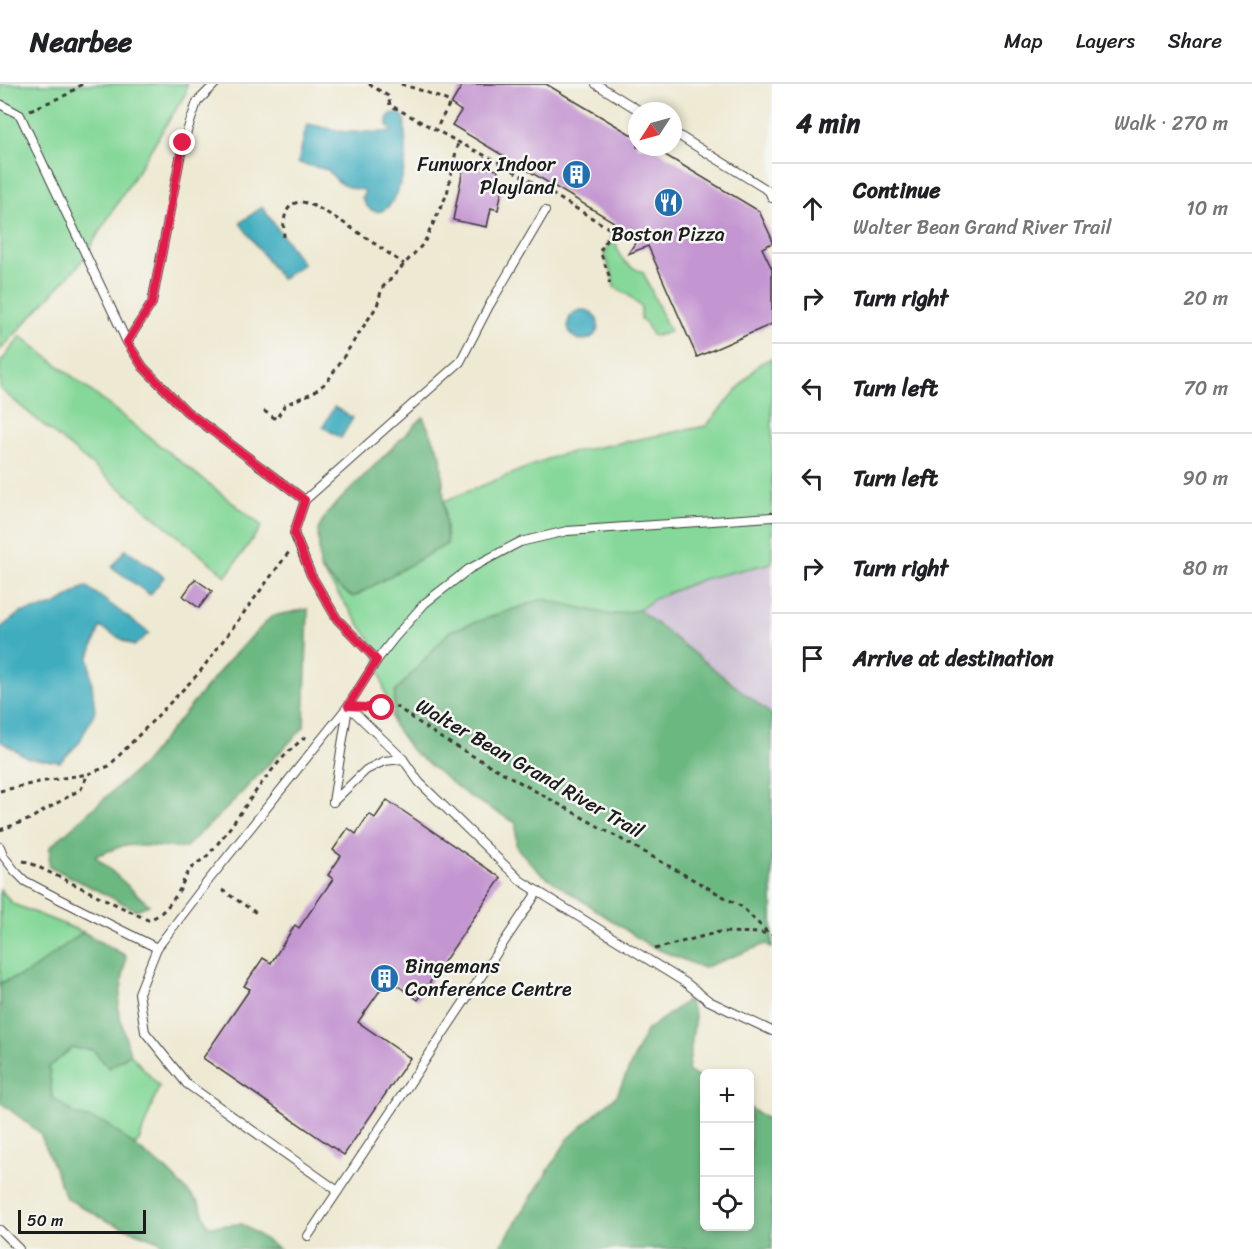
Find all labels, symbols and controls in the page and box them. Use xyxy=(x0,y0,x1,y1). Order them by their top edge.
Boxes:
text: Nearbee xyxy=(30,17,132,66)
text: Map xyxy=(1004,22,1043,60)
text: Layers xyxy=(1076,22,1135,60)
text: Share xyxy=(1168,22,1222,60)
text: 4 min xyxy=(796,100,860,146)
north arrow xyxy=(628,102,682,156)
text: Walk · 270 m xyxy=(1114,106,1228,141)
route end xyxy=(169,129,195,155)
place label: Funworx Indoor Playland xyxy=(417,147,557,205)
building icon: Funworx Indoor Playland xyxy=(560,159,592,191)
text: Continue xyxy=(853,171,941,210)
restaurant icon: Boston Pizza xyxy=(652,187,684,219)
text: 10 m xyxy=(1186,191,1228,226)
icon: ahead xyxy=(796,192,829,225)
text: Walter Bean Grand River Trail xyxy=(853,210,1111,245)
place label: Boston Pizza xyxy=(611,217,725,252)
text: Turn right xyxy=(853,279,948,318)
text: 20 m xyxy=(1183,281,1228,316)
icon: right xyxy=(796,282,829,315)
text: Turn left xyxy=(853,369,938,408)
text: 70 m xyxy=(1183,371,1228,406)
icon: left xyxy=(796,372,829,405)
text: Turn left xyxy=(853,459,938,498)
text: 90 m xyxy=(1183,461,1228,496)
icon: left xyxy=(796,462,829,495)
text: Turn right xyxy=(853,549,948,588)
text: 80 m xyxy=(1183,551,1228,586)
icon: right xyxy=(796,552,829,585)
text: Arrive at destination xyxy=(853,639,1054,678)
icon: arrive xyxy=(796,642,829,675)
street label: Walter Bean Grand River Trail xyxy=(409,689,651,849)
route start xyxy=(368,694,394,720)
place label: Bingemans Conference Centre xyxy=(405,949,572,1007)
building icon: Bingemans Conference Centre xyxy=(368,962,400,994)
map controls xyxy=(700,1069,754,1231)
button: + xyxy=(700,1069,754,1123)
button: − xyxy=(700,1123,754,1177)
button: locate xyxy=(700,1177,754,1231)
text: 50 m xyxy=(27,1206,63,1235)
scale bar xyxy=(18,1207,146,1234)

